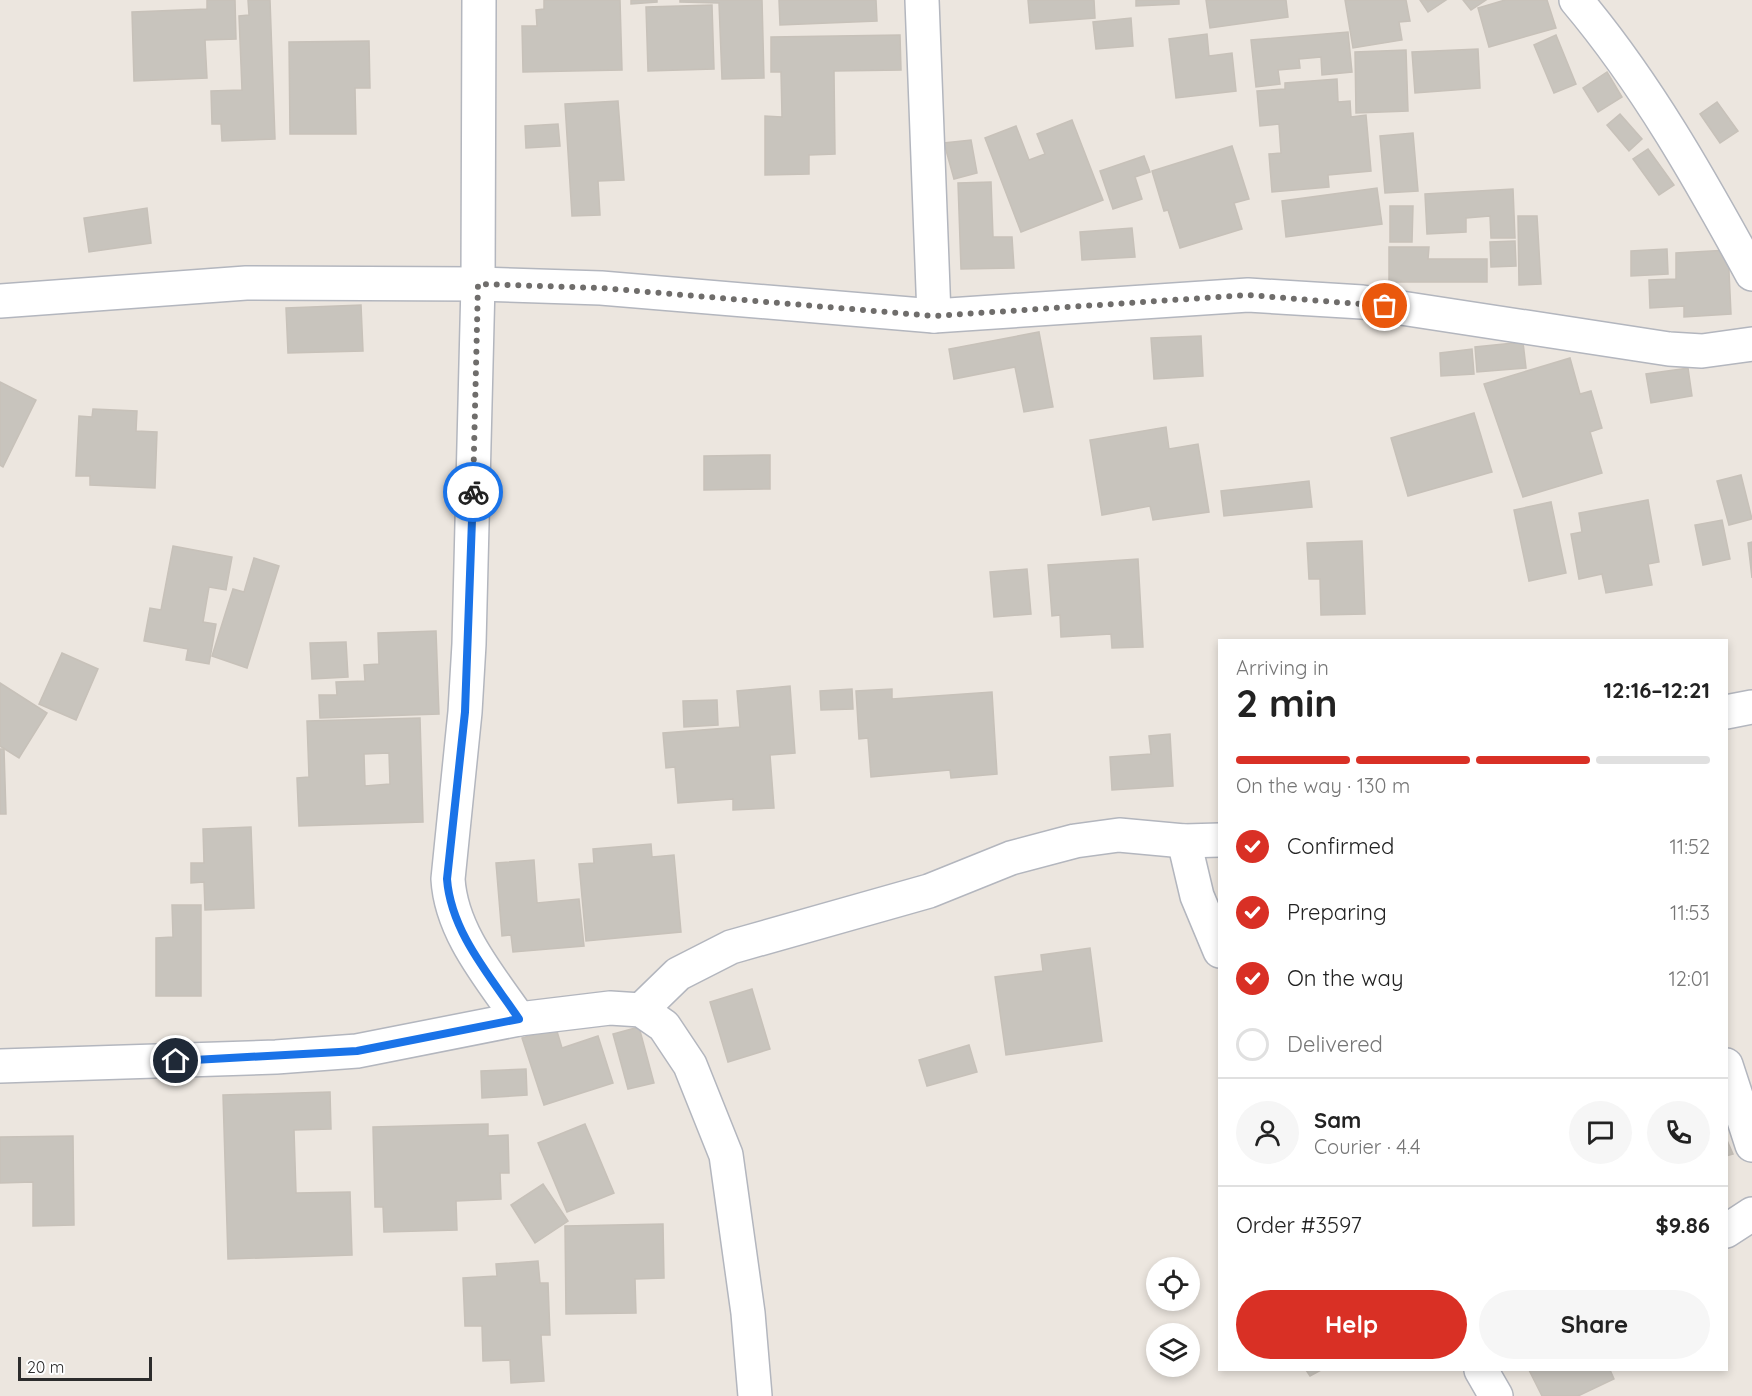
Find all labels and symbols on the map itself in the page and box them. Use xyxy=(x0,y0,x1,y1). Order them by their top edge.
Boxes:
pin xyxy=(1359,280,1410,331)
courier xyxy=(443,462,503,522)
pin xyxy=(150,1035,201,1086)
scale bar xyxy=(18,1354,152,1382)

